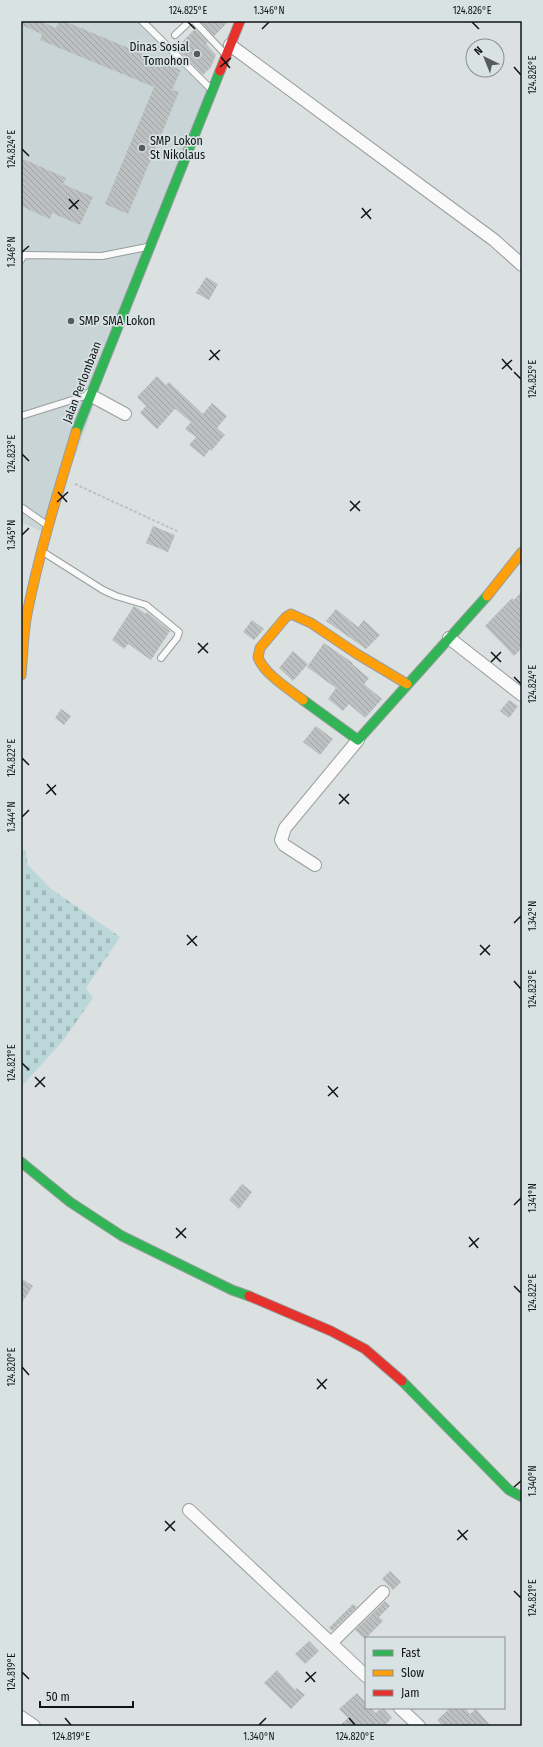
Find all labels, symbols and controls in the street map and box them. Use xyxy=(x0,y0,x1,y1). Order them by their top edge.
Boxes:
text: 124.825°E xyxy=(169,5,207,17)
text: 1.346°N xyxy=(253,5,285,17)
text: 124.826°E xyxy=(453,5,492,17)
north arrow xyxy=(465,38,505,78)
place label: Dinas Sosial Tomohon xyxy=(130,40,189,68)
text: N xyxy=(472,44,485,58)
marker: Dinas Sosial Tomohon xyxy=(192,49,202,59)
text: 124.826°E xyxy=(527,55,539,94)
text: 124.824°E xyxy=(6,129,18,168)
place label: SMP Lokon St Nikolaus xyxy=(150,134,205,162)
marker: SMP Lokon St Nikolaus xyxy=(137,143,147,153)
text: 1.346°N xyxy=(6,236,18,268)
place label: SMP SMA Lokon xyxy=(79,314,155,328)
marker: SMP SMA Lokon xyxy=(66,316,76,326)
street label: Jalan Perlombaan xyxy=(60,339,104,425)
text: 124.825°E xyxy=(527,360,539,398)
text: 124.823°E xyxy=(6,435,18,473)
text: 1.345°N xyxy=(6,520,18,550)
text: 124.824°E xyxy=(527,664,539,703)
text: 124.822°E xyxy=(6,739,18,777)
text: 1.344°N xyxy=(6,801,18,833)
text: 1.342°N xyxy=(527,901,539,931)
text: 124.823°E xyxy=(527,970,539,1008)
text: 124.821°E xyxy=(6,1044,18,1082)
text: 1.341°N xyxy=(527,1183,539,1213)
text: 124.822°E xyxy=(527,1274,539,1312)
text: 124.820°E xyxy=(6,1347,18,1387)
text: 1.340°N xyxy=(527,1465,539,1497)
text: 124.821°E xyxy=(527,1579,539,1617)
legend xyxy=(365,1637,505,1709)
text: Fast xyxy=(401,1646,420,1660)
text: 124.819°E xyxy=(6,1653,18,1691)
text: Slow xyxy=(401,1666,424,1680)
scale bar xyxy=(40,1683,133,1709)
text: Jam xyxy=(401,1686,419,1700)
text: 50 m xyxy=(46,1690,70,1704)
text: 124.819°E xyxy=(52,1731,90,1743)
text: 1.340°N xyxy=(243,1731,275,1743)
text: 124.820°E xyxy=(336,1731,375,1743)

